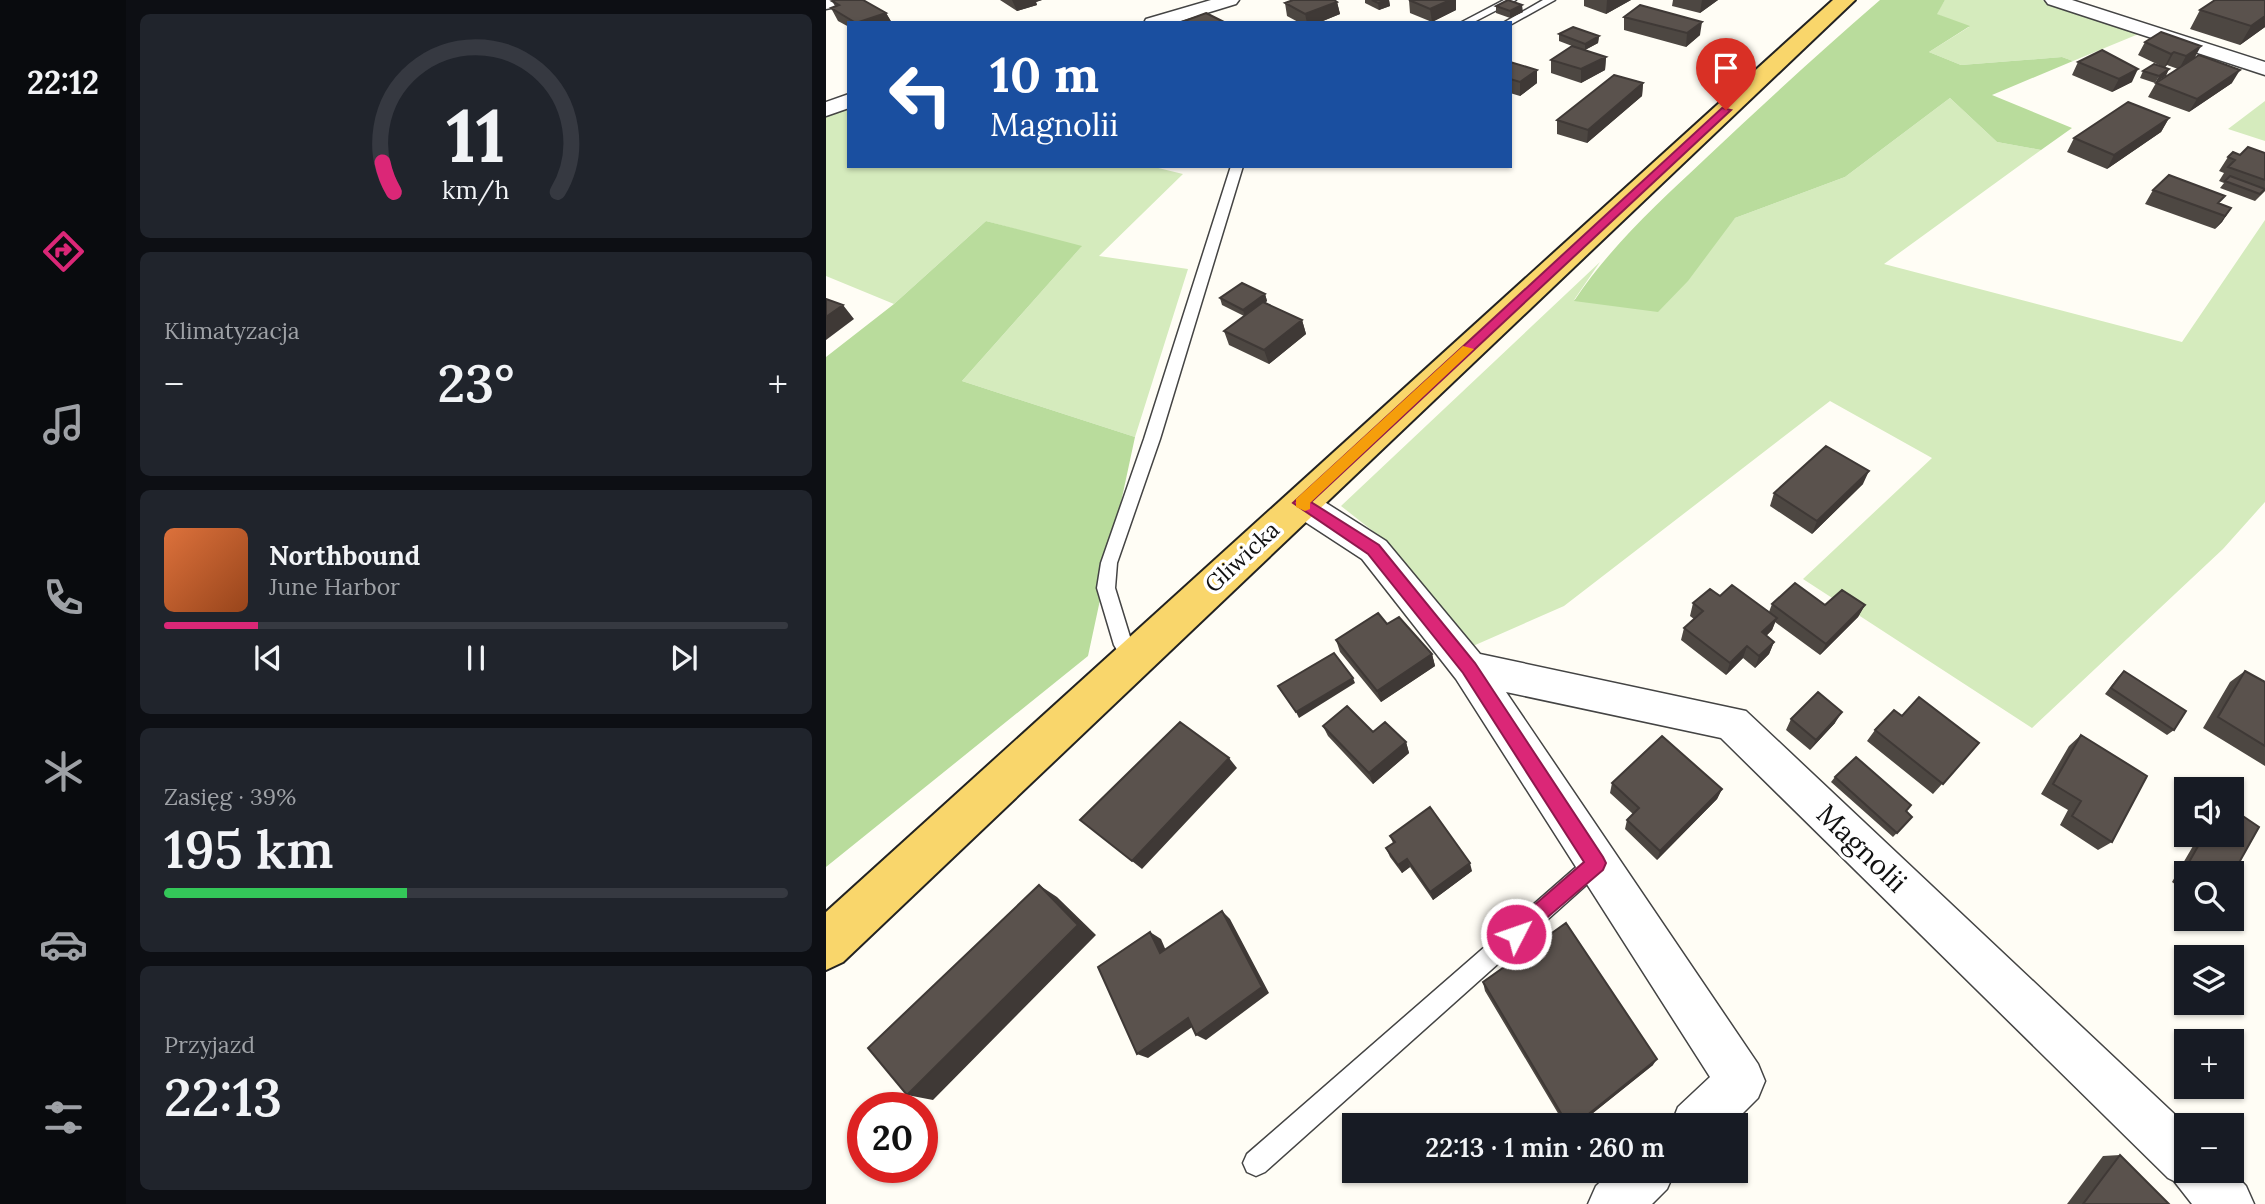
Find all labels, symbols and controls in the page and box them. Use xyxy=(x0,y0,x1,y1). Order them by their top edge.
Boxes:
pin xyxy=(1696,38,1756,110)
text: 10 m xyxy=(990,43,1099,105)
icon: left xyxy=(875,49,966,140)
icon: arrive xyxy=(1707,49,1745,87)
text: 22:12 xyxy=(27,62,99,103)
text: 11 xyxy=(446,89,506,182)
text: Magnolii xyxy=(990,104,1118,145)
text: km/h xyxy=(442,174,510,206)
icon: directions xyxy=(39,227,88,276)
text: Klimatyzacja xyxy=(164,316,300,345)
text: 23° xyxy=(438,350,514,416)
text: − xyxy=(164,360,184,408)
text: + xyxy=(768,360,788,408)
icon: music xyxy=(39,400,88,449)
street label: Gliwicka xyxy=(1198,515,1285,598)
text: Northbound xyxy=(269,539,420,572)
text: June Harbor xyxy=(269,572,400,601)
icon: phone xyxy=(39,573,88,622)
icon: previous xyxy=(249,639,287,677)
icon: pause xyxy=(457,639,495,677)
icon: next xyxy=(665,639,703,677)
icon: climate xyxy=(39,747,88,796)
map controls xyxy=(2174,777,2244,1183)
button: sound xyxy=(2174,777,2244,847)
text: Zasięg · 39% xyxy=(164,782,296,811)
street label: Magnolii xyxy=(1809,796,1915,900)
text: 195 km xyxy=(164,816,334,882)
button: search xyxy=(2174,861,2244,931)
position arrow xyxy=(1479,897,1553,971)
icon: car xyxy=(39,920,88,969)
button: layers xyxy=(2174,945,2244,1015)
button: + xyxy=(2174,1029,2244,1099)
text: Przyjazd xyxy=(164,1030,255,1059)
text: 22:13 xyxy=(164,1064,282,1130)
speed limit sign: 20 xyxy=(847,1092,938,1183)
icon: filters xyxy=(39,1093,88,1142)
button: − xyxy=(2174,1113,2244,1183)
text: 22:13 · 1 min · 260 m xyxy=(1425,1131,1665,1164)

